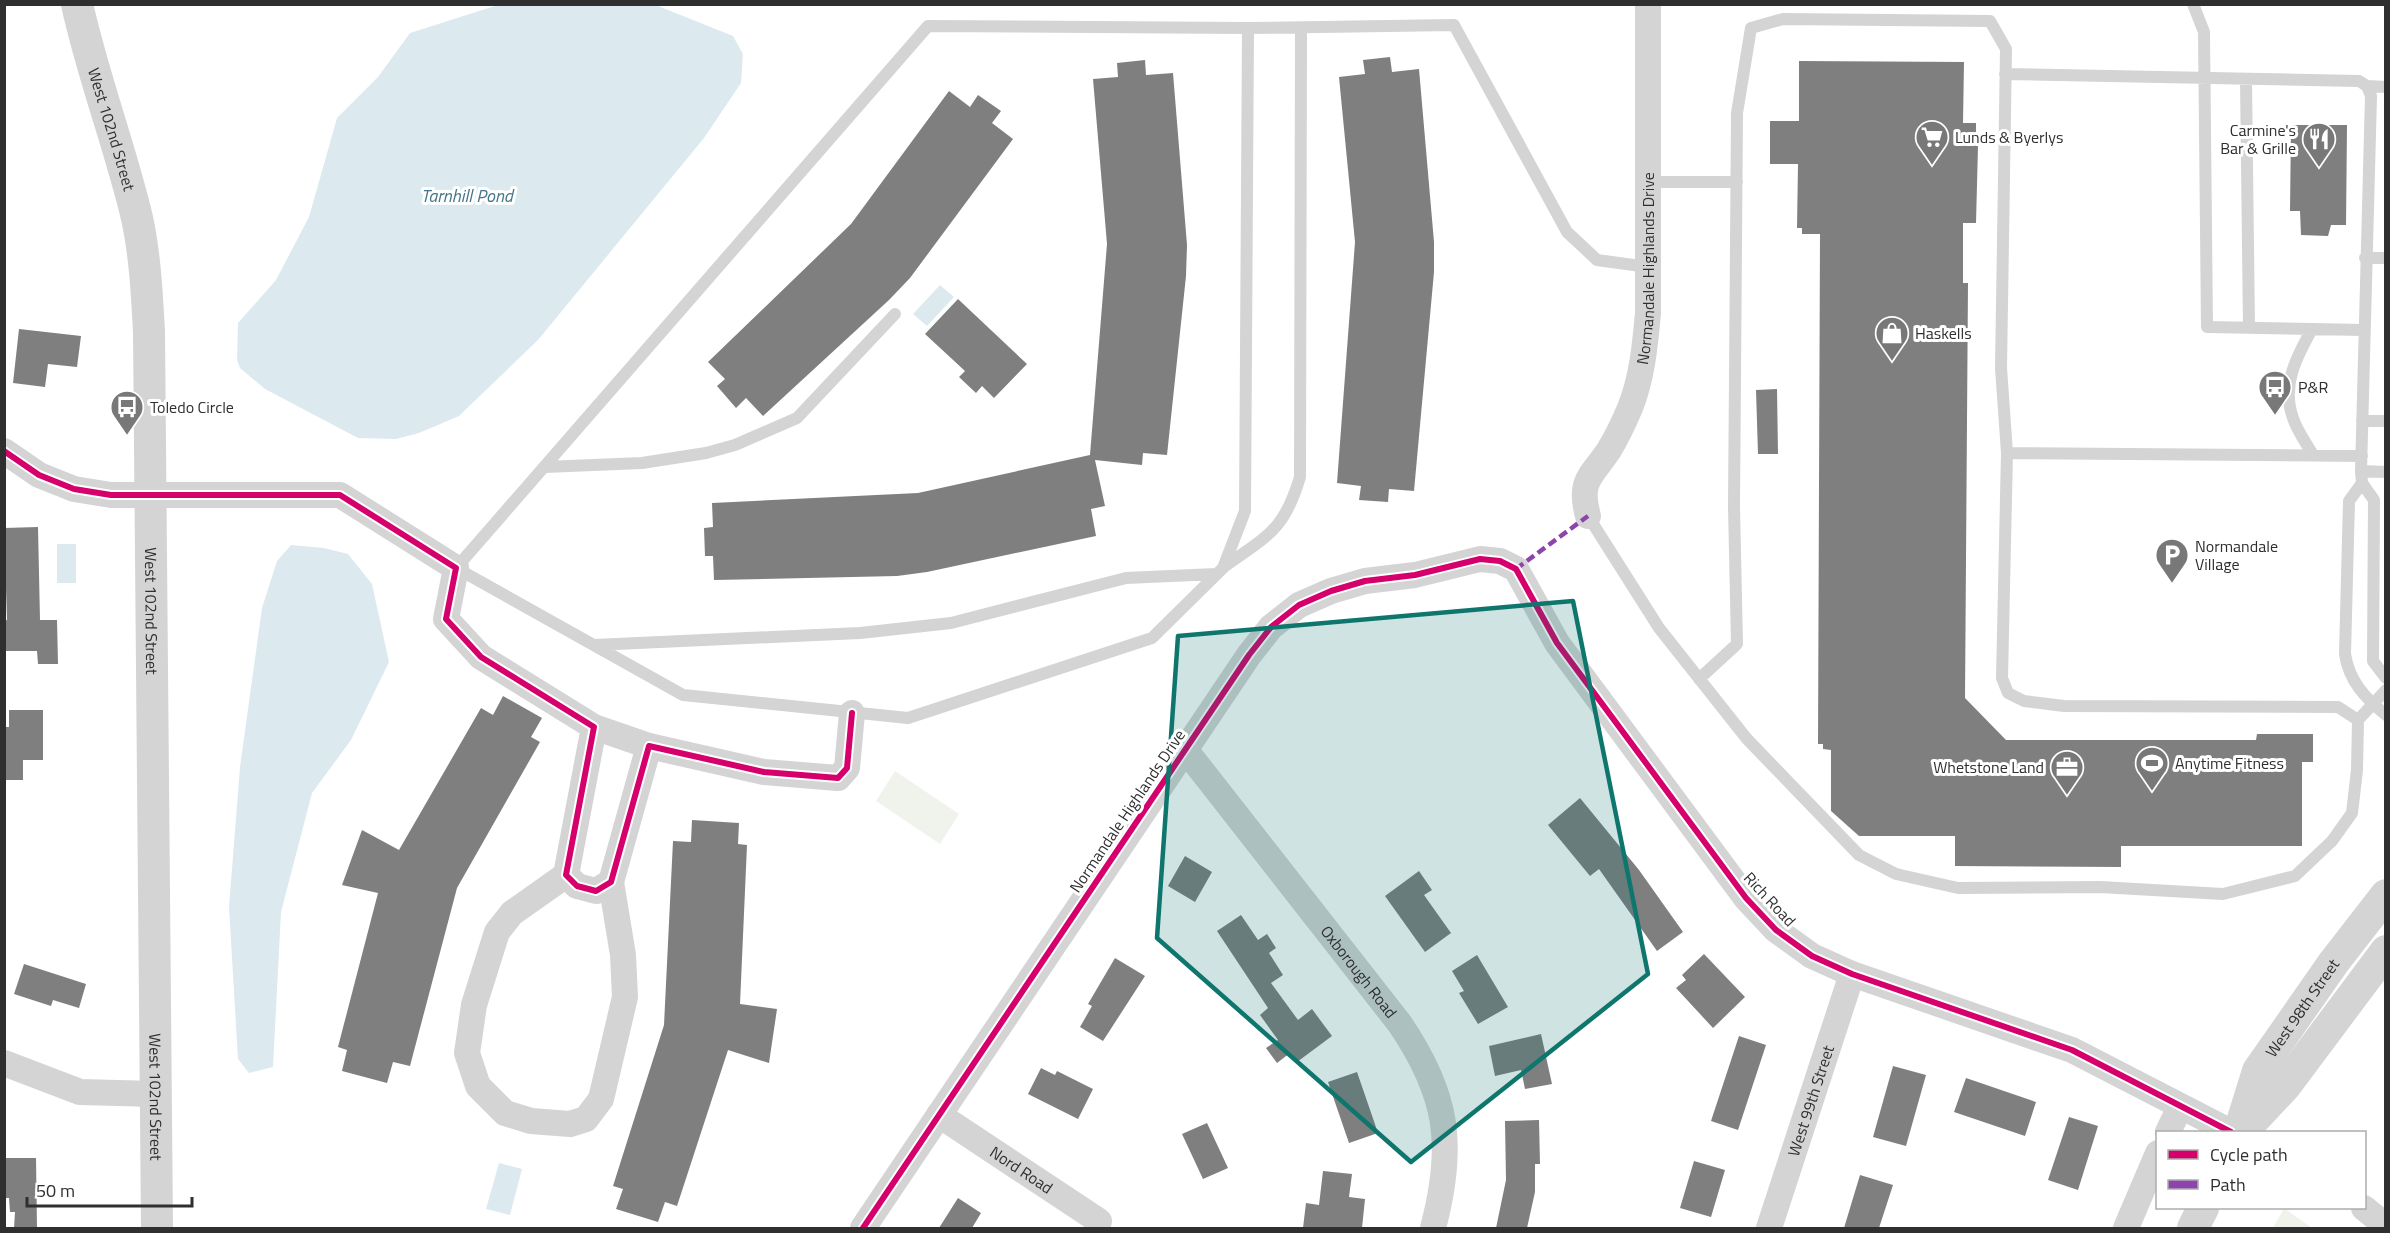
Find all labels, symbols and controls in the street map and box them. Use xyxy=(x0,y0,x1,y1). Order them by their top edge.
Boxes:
street label: West 102nd Street xyxy=(82,65,142,194)
place label: Carmine's Bar & Grille xyxy=(2220,118,2296,160)
supermarket icon: Lunds & Byerlys xyxy=(1914,119,1950,166)
restaurant icon: Carmine's Bar & Grille xyxy=(2301,121,2337,168)
place label: Lunds & Byerlys xyxy=(1955,125,2063,149)
street label: Normandale Highlands Drive xyxy=(1630,172,1660,366)
water label: Tarnhill Pond xyxy=(421,182,515,209)
shop icon: Haskells xyxy=(1874,315,1910,362)
place label: Haskells xyxy=(1915,321,1972,345)
bus stop icon: P&R xyxy=(2257,369,2293,416)
place label: P&R xyxy=(2298,375,2328,399)
bus stop icon: Toledo Circle xyxy=(109,389,145,436)
place label: Toledo Circle xyxy=(150,395,234,419)
place label: Normandale Village xyxy=(2195,534,2278,576)
parking icon: Normandale Village xyxy=(2154,537,2190,584)
street label: West 102nd Street xyxy=(139,547,164,675)
street label: Normandale Highlands Drive xyxy=(1063,725,1191,897)
sports icon: Anytime Fitness xyxy=(2134,745,2170,792)
office icon: Whetstone Land xyxy=(2049,749,2085,796)
place label: Anytime Fitness xyxy=(2175,751,2284,775)
place label: Whetstone Land xyxy=(1933,755,2044,779)
street label: Rich Road xyxy=(1738,866,1802,932)
street label: Oxborough Road xyxy=(1315,920,1403,1023)
street label: West 98th Street xyxy=(2259,953,2345,1062)
street label: West 102nd Street xyxy=(143,1033,168,1161)
street label: West 99th Street xyxy=(1781,1042,1840,1159)
legend xyxy=(2156,1131,2366,1209)
street label: Nord Road xyxy=(985,1140,1058,1199)
text: Cycle path xyxy=(2210,1141,2288,1168)
scale bar xyxy=(27,1170,192,1208)
text: Path xyxy=(2210,1171,2246,1198)
text: 50 m xyxy=(36,1177,75,1204)

